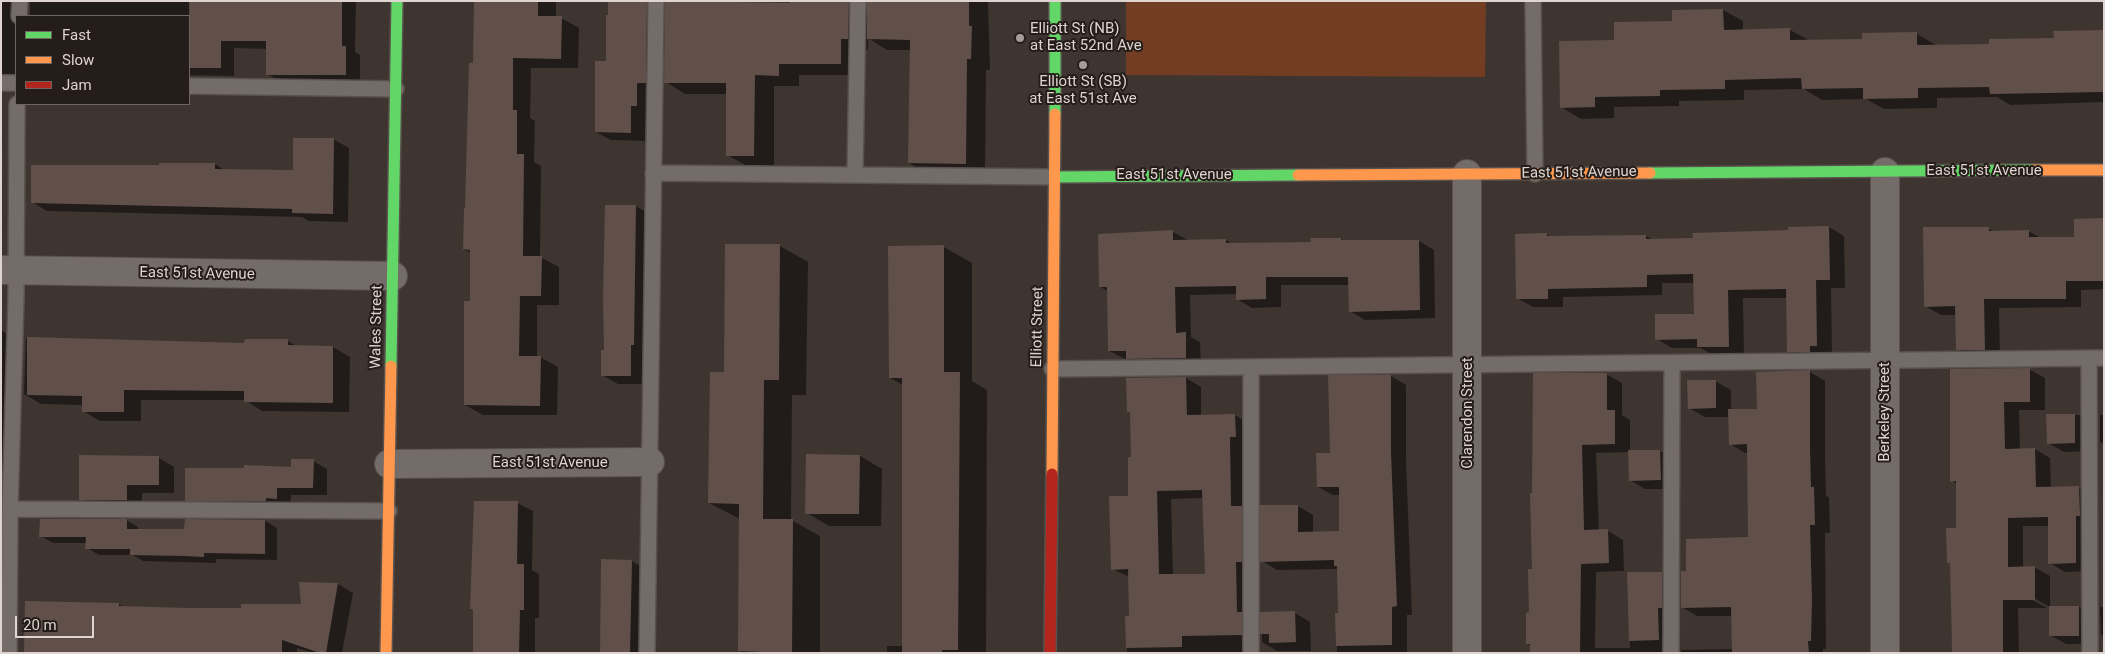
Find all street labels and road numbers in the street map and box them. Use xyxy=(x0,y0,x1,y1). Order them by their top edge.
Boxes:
street label: East 51st Avenue xyxy=(1926,162,2042,180)
street label: East 51st Avenue xyxy=(1521,163,1637,183)
street label: East 51st Avenue xyxy=(1116,166,1232,184)
street label: East 51st Avenue xyxy=(139,264,255,284)
street label: Wales Street xyxy=(367,285,387,369)
street label: Elliott Street xyxy=(1028,286,1048,368)
street label: Clarendon Street xyxy=(1459,357,1477,469)
street label: Berkeley Street xyxy=(1876,362,1894,462)
street label: East 51st Avenue xyxy=(492,454,608,472)

